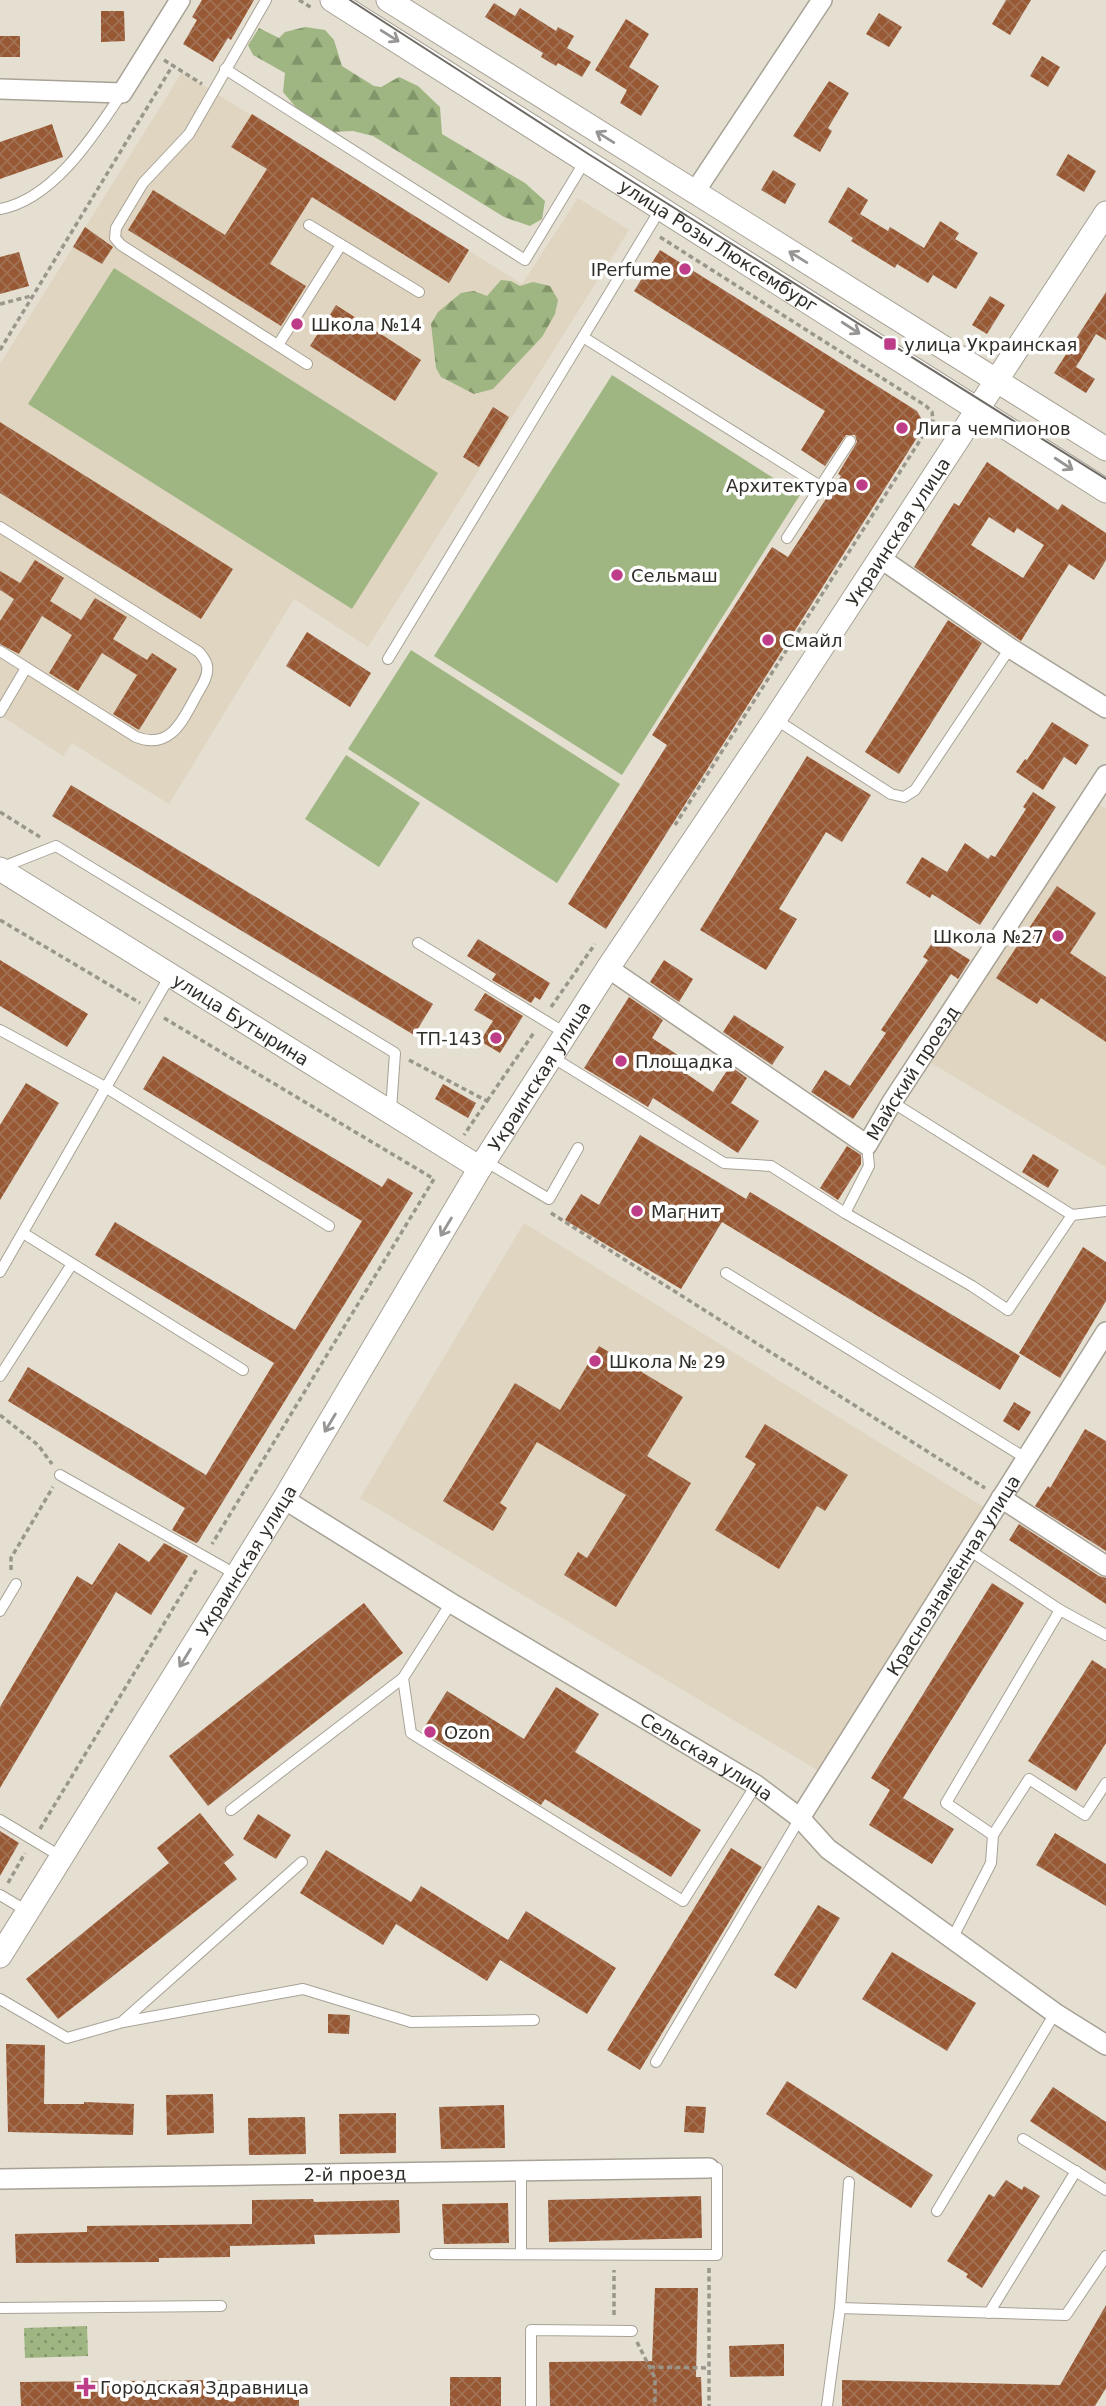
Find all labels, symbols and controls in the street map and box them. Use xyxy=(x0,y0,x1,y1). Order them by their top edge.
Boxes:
one-way arrow xyxy=(379,30,399,44)
one-way arrow xyxy=(596,130,616,144)
street label: улица Розы Люксембург xyxy=(616,175,822,316)
one-way arrow xyxy=(789,250,809,264)
place label: IPerfume xyxy=(591,259,671,280)
marker: IPerfume xyxy=(677,261,693,277)
place label: Школа №14 xyxy=(311,314,422,335)
marker: Школа №14 xyxy=(289,316,305,332)
one-way arrow xyxy=(841,321,860,336)
place label: улица Украинская xyxy=(904,334,1077,355)
marker: улица Украинская xyxy=(882,336,898,352)
place label: Лига чемпионов xyxy=(916,418,1071,439)
marker: Лига чемпионов xyxy=(894,420,910,436)
street label: Украинская улица xyxy=(841,453,954,610)
one-way arrow xyxy=(1053,457,1073,471)
place label: Архитектура xyxy=(726,475,848,496)
marker: Архитектура xyxy=(854,477,870,493)
place label: Сельмаш xyxy=(631,565,718,586)
marker: Сельмаш xyxy=(609,567,625,583)
place label: Смайл xyxy=(782,630,842,651)
marker: Смайл xyxy=(760,632,776,648)
place label: Школа №27 xyxy=(933,926,1044,947)
marker: Школа №27 xyxy=(1050,928,1066,944)
street label: улица Бутырина xyxy=(169,969,313,1069)
street label: Украинская улица xyxy=(483,997,594,1155)
street label: Майский проезд xyxy=(862,1001,963,1144)
place label: ТП-143 xyxy=(416,1028,482,1049)
marker: ТП-143 xyxy=(488,1030,504,1046)
place label: Площадка xyxy=(635,1051,733,1072)
marker: Площадка xyxy=(613,1053,629,1069)
place label: Магнит xyxy=(651,1201,721,1222)
marker: Магнит xyxy=(629,1203,645,1219)
one-way arrow xyxy=(438,1216,452,1236)
place label: Школа № 29 xyxy=(609,1351,726,1372)
marker: Школа № 29 xyxy=(587,1353,603,1369)
one-way arrow xyxy=(322,1412,336,1432)
street label: Краснознамённая улица xyxy=(882,1471,1024,1679)
street label: Украинская улица xyxy=(191,1481,300,1639)
one-way arrow xyxy=(178,1648,192,1668)
street label: Сельская улица xyxy=(637,1708,777,1805)
place label: Ozon xyxy=(444,1722,490,1743)
marker: Ozon xyxy=(422,1724,438,1740)
street label: 2-й проезд xyxy=(303,2162,406,2185)
place label: Городская Здравница xyxy=(100,2377,309,2398)
marker: Городская Здравница xyxy=(78,2379,94,2395)

